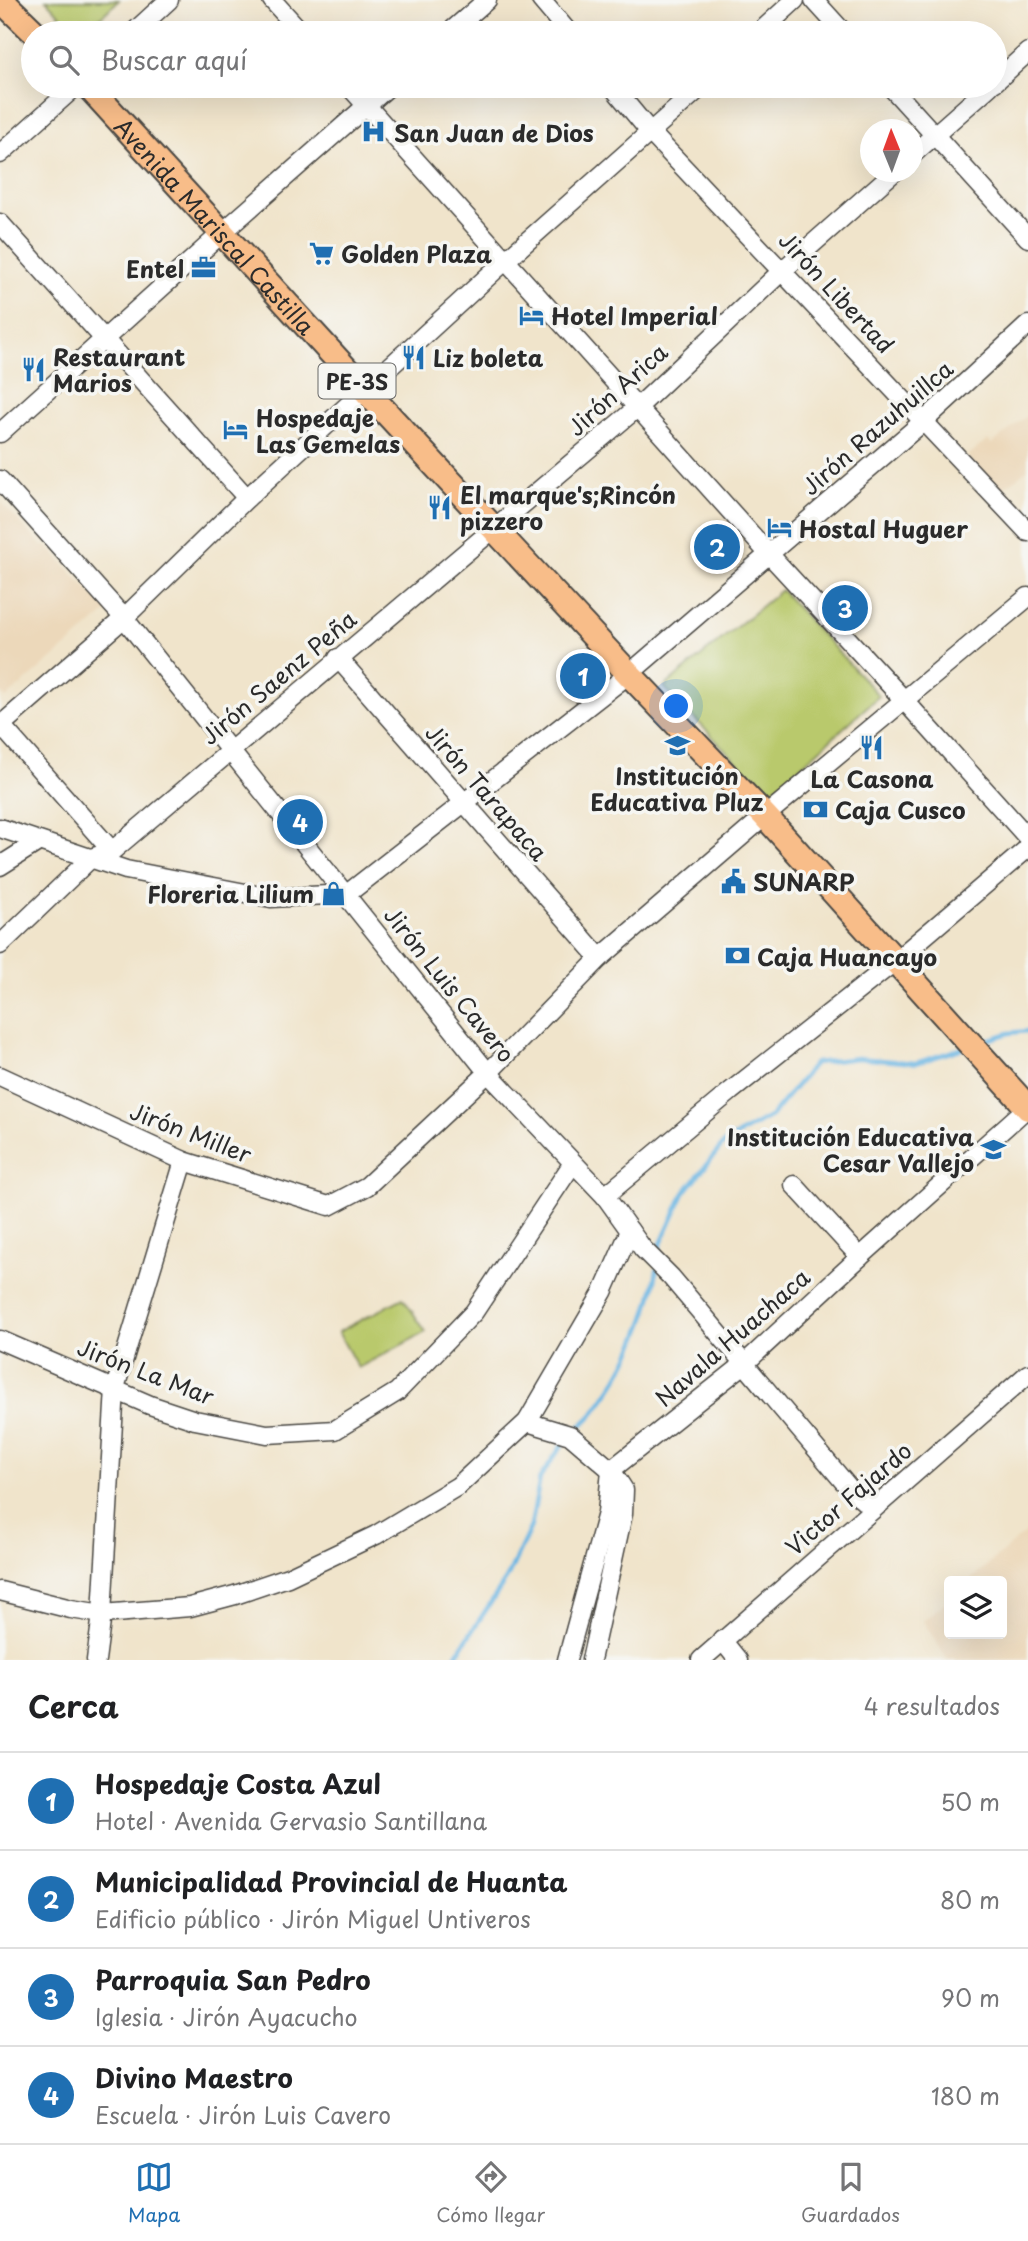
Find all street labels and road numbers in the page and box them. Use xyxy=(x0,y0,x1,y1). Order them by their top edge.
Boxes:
street label: Avenida Mariscal Castilla xyxy=(107,109,324,342)
street label: Jirón Libertad xyxy=(771,223,903,361)
street label: Jirón Arica xyxy=(559,334,675,444)
street label: Jirón Razuhuillca xyxy=(794,351,961,503)
road number: PE-3S xyxy=(318,364,396,398)
street label: Jirón Saenz Peña xyxy=(193,601,363,752)
street label: Jirón Tarapaca xyxy=(418,716,557,869)
street label: Jirón Luis Cavero xyxy=(376,899,524,1069)
street label: Jirón Miller xyxy=(125,1093,257,1171)
street label: Navala Huachaca xyxy=(647,1259,818,1414)
street label: Jirón La Mar xyxy=(73,1329,220,1413)
street label: Victor Fajardo xyxy=(777,1433,919,1563)

